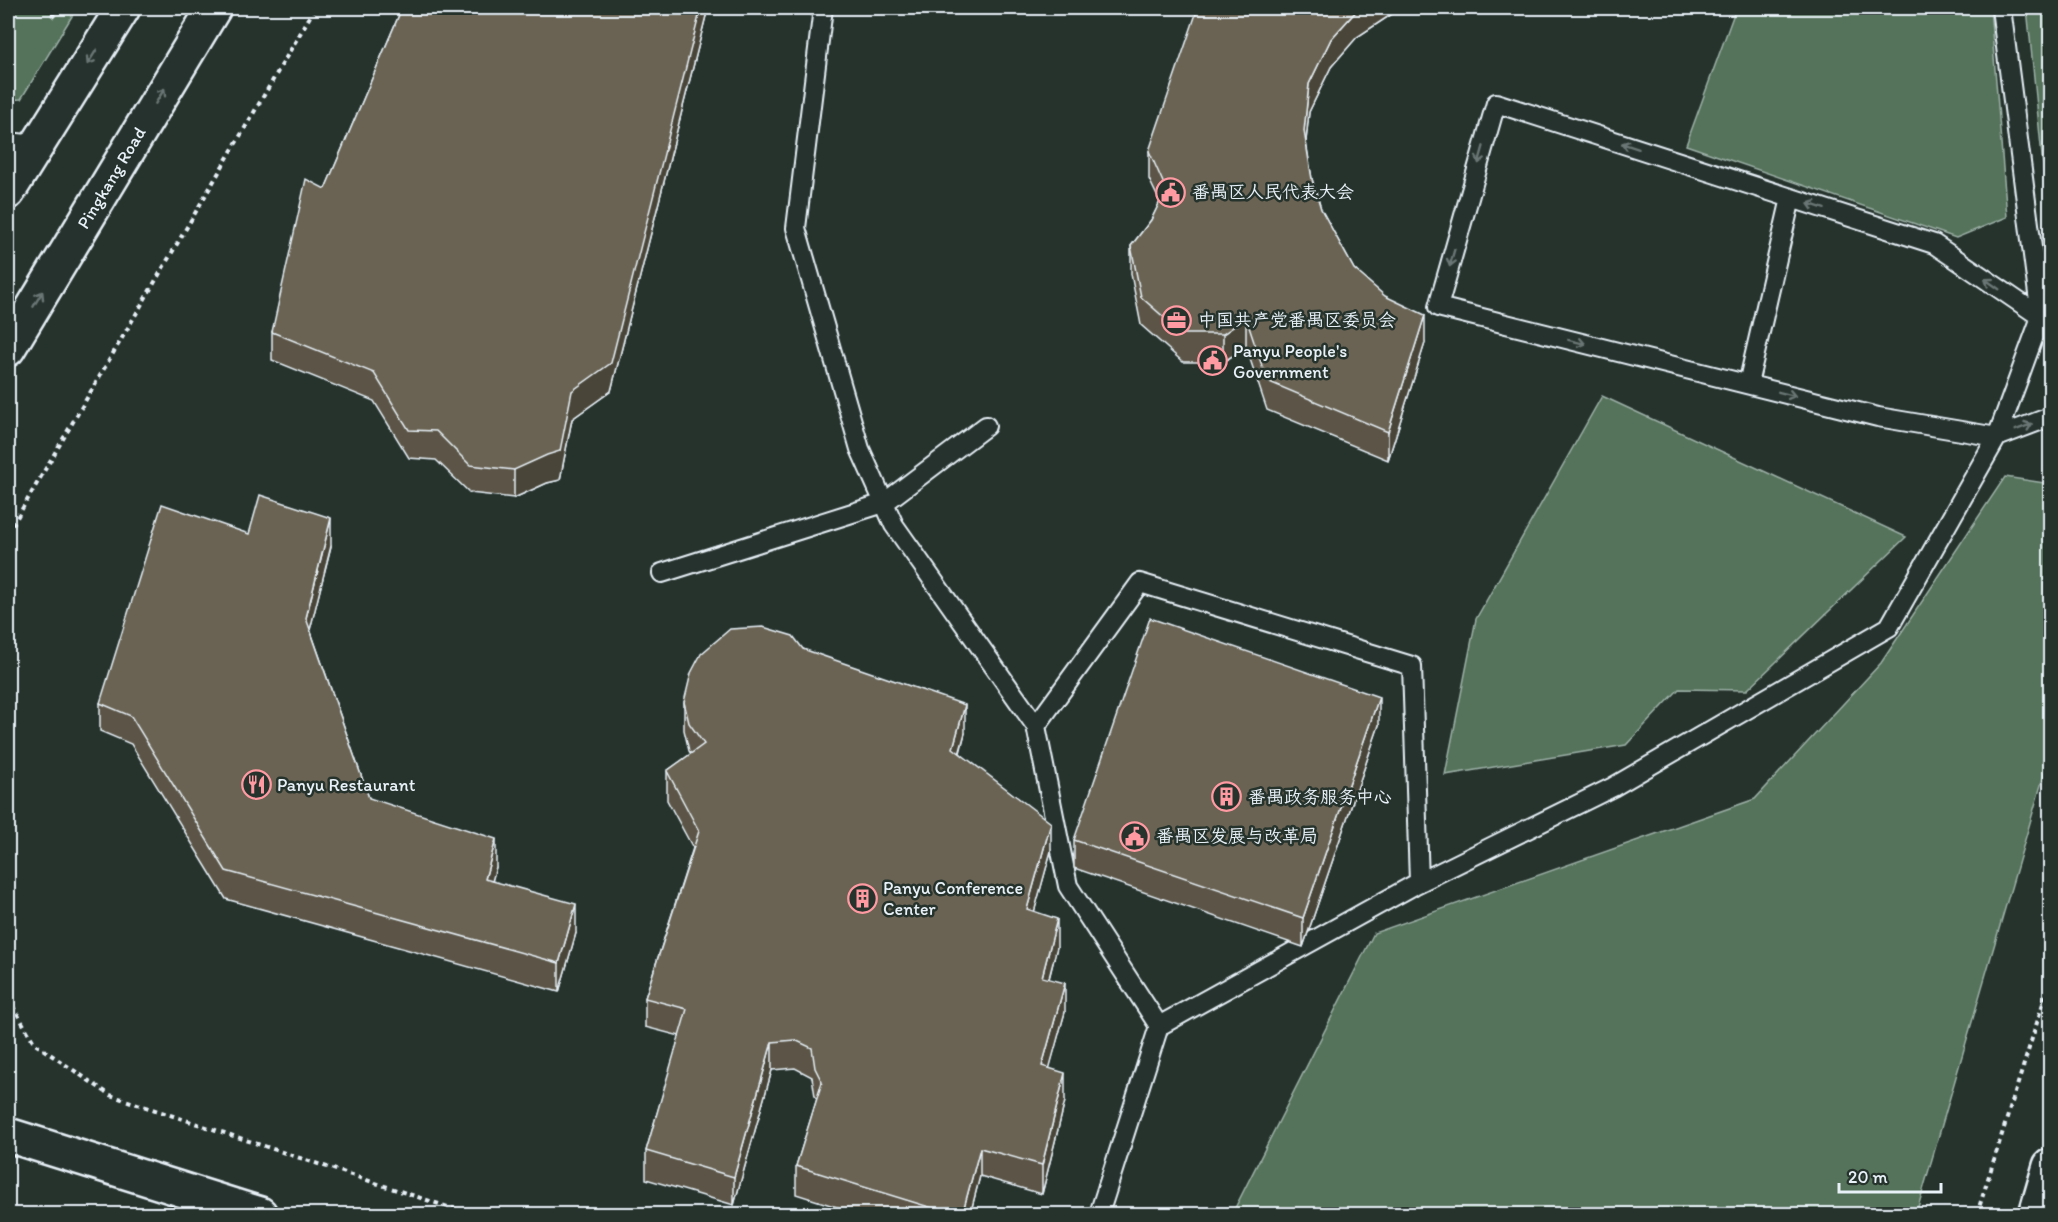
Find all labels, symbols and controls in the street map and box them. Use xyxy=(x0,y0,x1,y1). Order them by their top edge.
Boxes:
one-way arrow xyxy=(85,48,97,65)
one-way arrow xyxy=(155,88,167,105)
street label: Pingkang Road xyxy=(72,123,151,233)
one-way arrow xyxy=(1621,140,1640,151)
one-way arrow xyxy=(1475,145,1486,164)
public building icon: 番禺区人民代表大会 xyxy=(1155,176,1187,208)
place label: 番禺区人民代表大会 xyxy=(1192,181,1354,203)
one-way arrow xyxy=(1807,199,1826,210)
one-way arrow xyxy=(1445,248,1457,267)
one-way arrow xyxy=(1985,278,2001,290)
one-way arrow xyxy=(32,291,44,308)
office icon: 中国共产党番禺区委员会 xyxy=(1161,304,1193,336)
place label: 中国共产党番禺区委员会 xyxy=(1198,309,1396,331)
one-way arrow xyxy=(1568,336,1587,348)
place label: Panyu People's Government xyxy=(1233,340,1347,383)
public building icon: Panyu People's Government xyxy=(1196,345,1228,377)
one-way arrow xyxy=(1777,389,1796,401)
one-way arrow xyxy=(2014,421,2032,432)
restaurant icon: Panyu Restaurant xyxy=(240,769,272,801)
place label: Panyu Restaurant xyxy=(277,774,416,796)
building icon: 番禺政务服务中心 xyxy=(1211,781,1243,813)
place label: 番禺政务服务中心 xyxy=(1248,786,1392,808)
public building icon: 番禺区发展与改革局 xyxy=(1119,820,1151,852)
place label: 番禺区发展与改革局 xyxy=(1156,825,1318,847)
place label: Panyu Conference Center xyxy=(883,877,1023,920)
building icon: Panyu Conference Center xyxy=(846,882,878,914)
scale bar xyxy=(1839,1156,1941,1194)
text: 20 m xyxy=(1848,1166,1888,1188)

